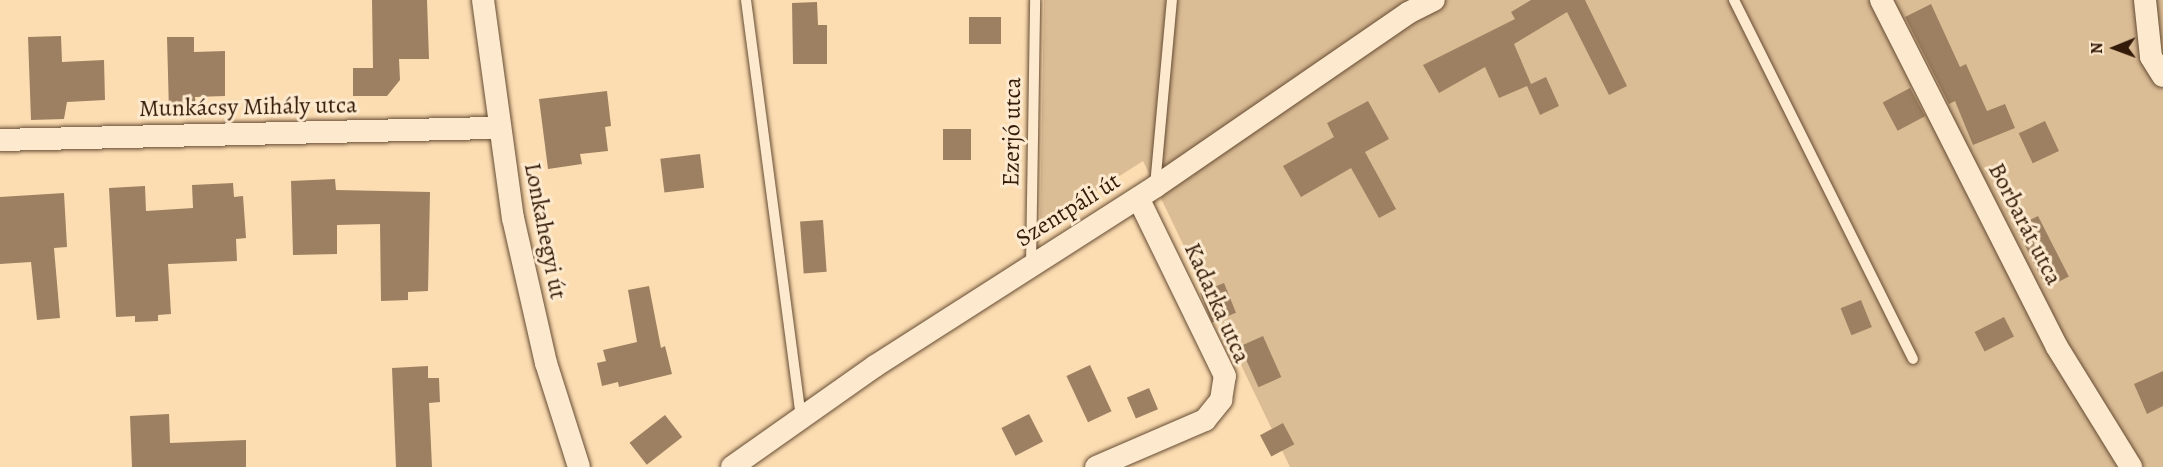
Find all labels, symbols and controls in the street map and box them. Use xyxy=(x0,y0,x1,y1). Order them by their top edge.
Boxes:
north arrow xyxy=(2085,18,2145,78)
text: N xyxy=(2086,42,2108,54)
street label: Ezerjó utca xyxy=(997,77,1027,187)
street label: Munkácsy Mihály utca xyxy=(139,91,357,123)
street label: Borbarát utca xyxy=(1982,158,2068,290)
street label: Lonkahegyi út xyxy=(518,160,572,302)
street label: Szentpáli út xyxy=(1010,167,1126,253)
street label: Kadarka utca xyxy=(1178,238,1256,368)

